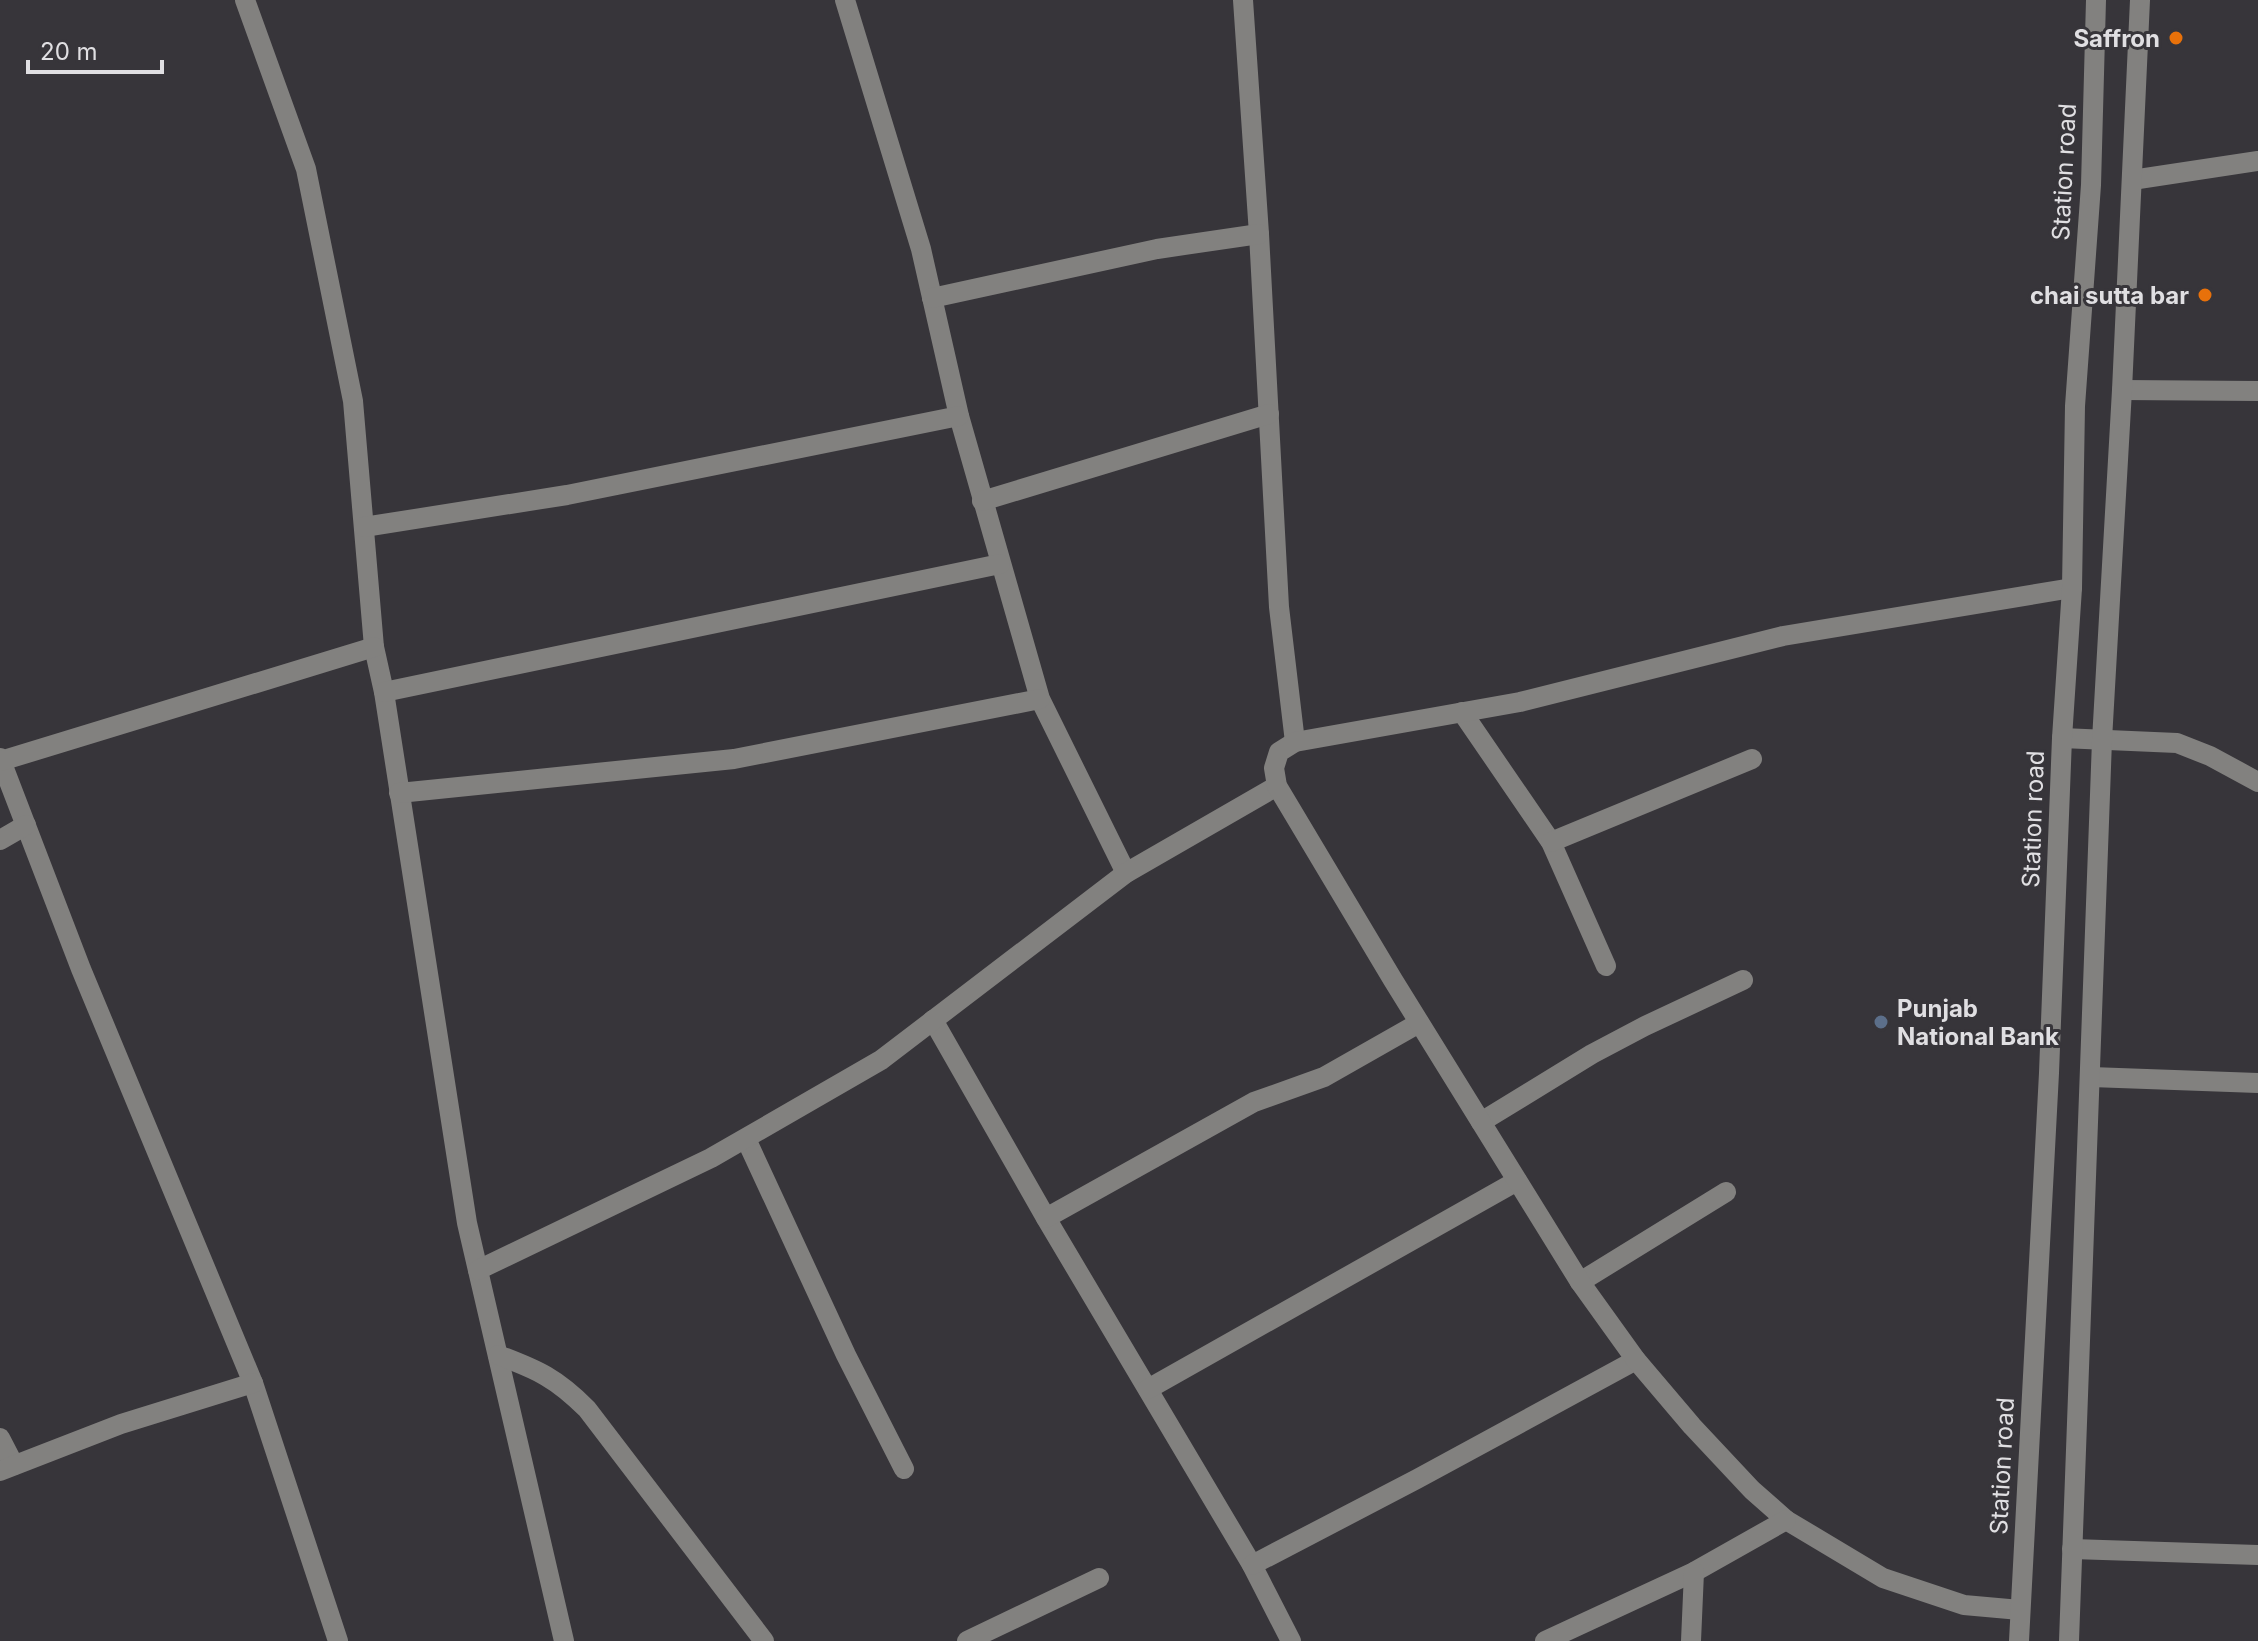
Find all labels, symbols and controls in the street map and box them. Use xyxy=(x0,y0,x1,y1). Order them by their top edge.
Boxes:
scale bar xyxy=(28,24,162,74)
place label: Saffron xyxy=(2073,24,2160,53)
marker: Saffron xyxy=(2167,29,2185,47)
text: 20 m xyxy=(40,37,98,66)
street label: Station road xyxy=(2046,103,2082,241)
place label: chai sutta bar xyxy=(2030,281,2189,310)
marker: chai sutta bar xyxy=(2196,286,2214,304)
street label: Station road xyxy=(2016,750,2050,888)
place label: Punjab National Bank xyxy=(1897,994,2059,1051)
marker: Punjab National Bank xyxy=(1872,1013,1890,1031)
street label: Station road xyxy=(1984,1397,2020,1535)

